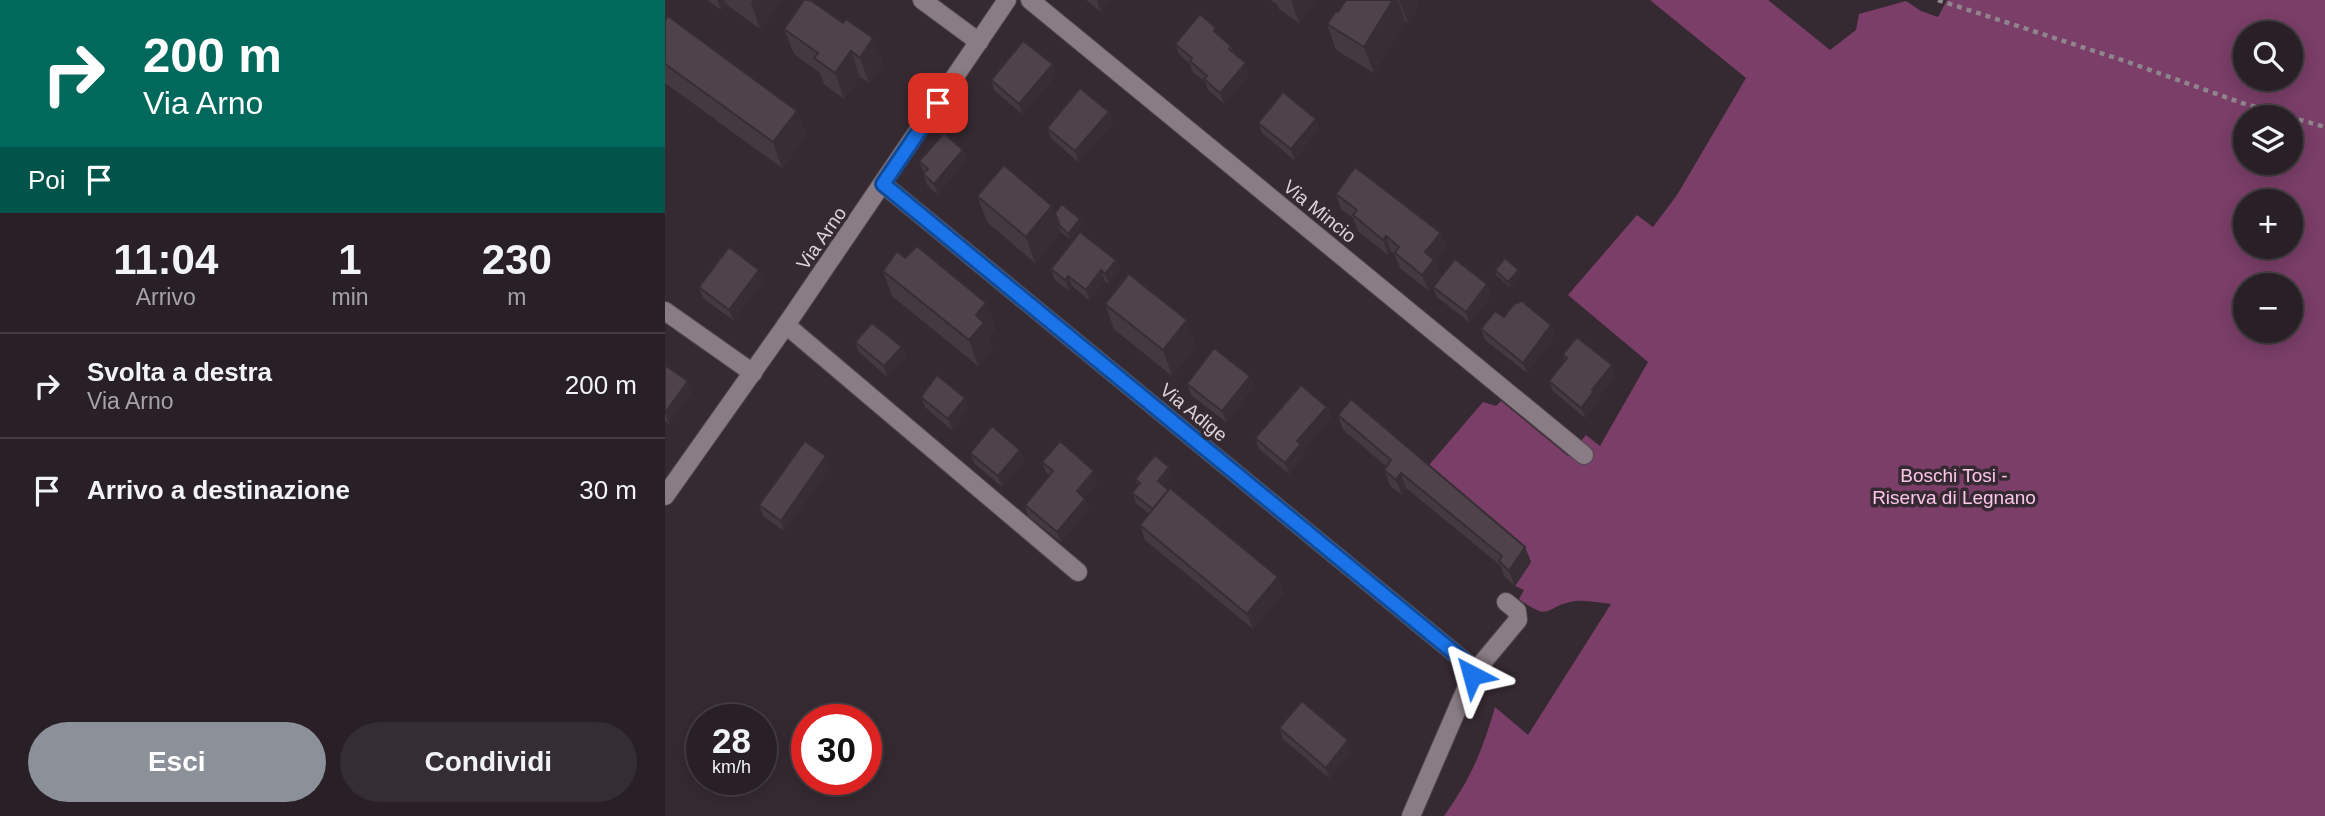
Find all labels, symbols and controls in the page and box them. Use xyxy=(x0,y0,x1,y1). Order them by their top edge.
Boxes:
map controls xyxy=(2233,21,2303,343)
button: search xyxy=(2233,21,2303,91)
icon: right xyxy=(28,28,119,119)
text: 200 m xyxy=(143,28,282,82)
pin xyxy=(908,73,968,133)
icon: arrive xyxy=(919,84,957,122)
text: Via Arno xyxy=(143,85,263,121)
button: layers xyxy=(2233,105,2303,175)
icon: arrive xyxy=(80,161,118,199)
text: Poi xyxy=(28,165,66,195)
street label: Via Mincio xyxy=(1279,176,1360,247)
button: + xyxy=(2233,189,2303,259)
street label: Via Arno xyxy=(792,203,851,274)
text: 11:04 xyxy=(113,236,218,283)
text: 1 xyxy=(338,236,362,283)
text: 230 xyxy=(482,236,552,283)
button: − xyxy=(2233,273,2303,343)
text: Arrivo xyxy=(136,284,196,310)
text: min xyxy=(331,284,369,310)
text: m xyxy=(507,284,526,310)
text: Svolta a destra xyxy=(87,357,272,387)
icon: right xyxy=(28,367,66,405)
text: 200 m xyxy=(565,370,637,400)
street label: Via Adige xyxy=(1156,379,1231,446)
text: Via Arno xyxy=(87,388,174,414)
park label: Boschi Tosi - Riserva di Legnano xyxy=(1872,465,2036,508)
icon: arrive xyxy=(28,472,66,510)
text: Arrivo a destinazione xyxy=(87,475,350,505)
text: 30 m xyxy=(579,475,637,505)
position arrow xyxy=(1435,638,1509,712)
speed limit sign: 30 xyxy=(791,704,882,795)
text: 28 xyxy=(712,721,751,760)
button: Esci xyxy=(28,722,326,802)
button: Condividi xyxy=(340,722,637,802)
text: km/h xyxy=(712,757,751,777)

